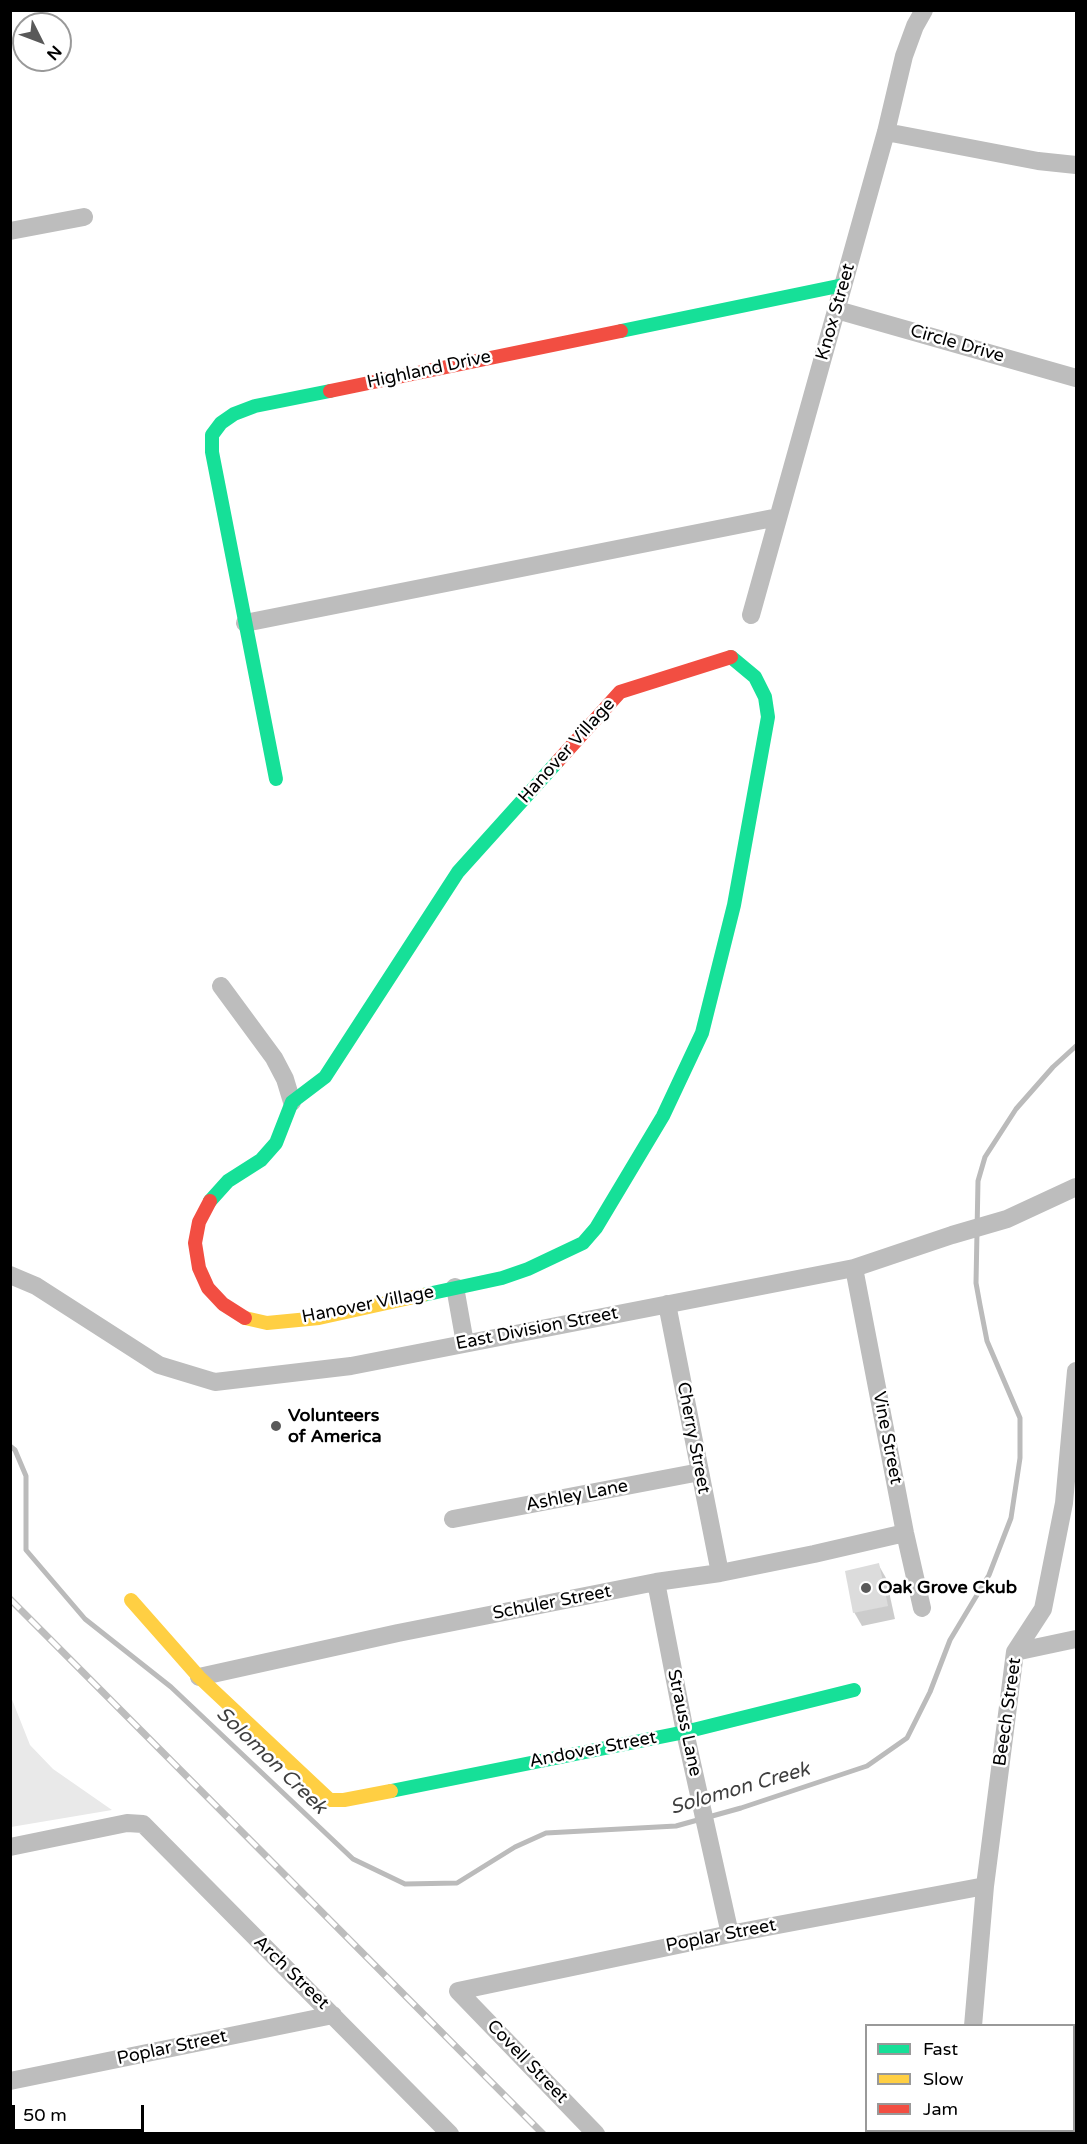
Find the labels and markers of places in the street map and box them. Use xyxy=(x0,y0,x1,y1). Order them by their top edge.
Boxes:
place label: Volunteers of America xyxy=(288,1405,382,1448)
marker: Volunteers of America xyxy=(269,1419,283,1433)
place label: Oak Grove Ckub xyxy=(878,1577,1017,1599)
marker: Oak Grove Ckub xyxy=(859,1581,873,1595)

